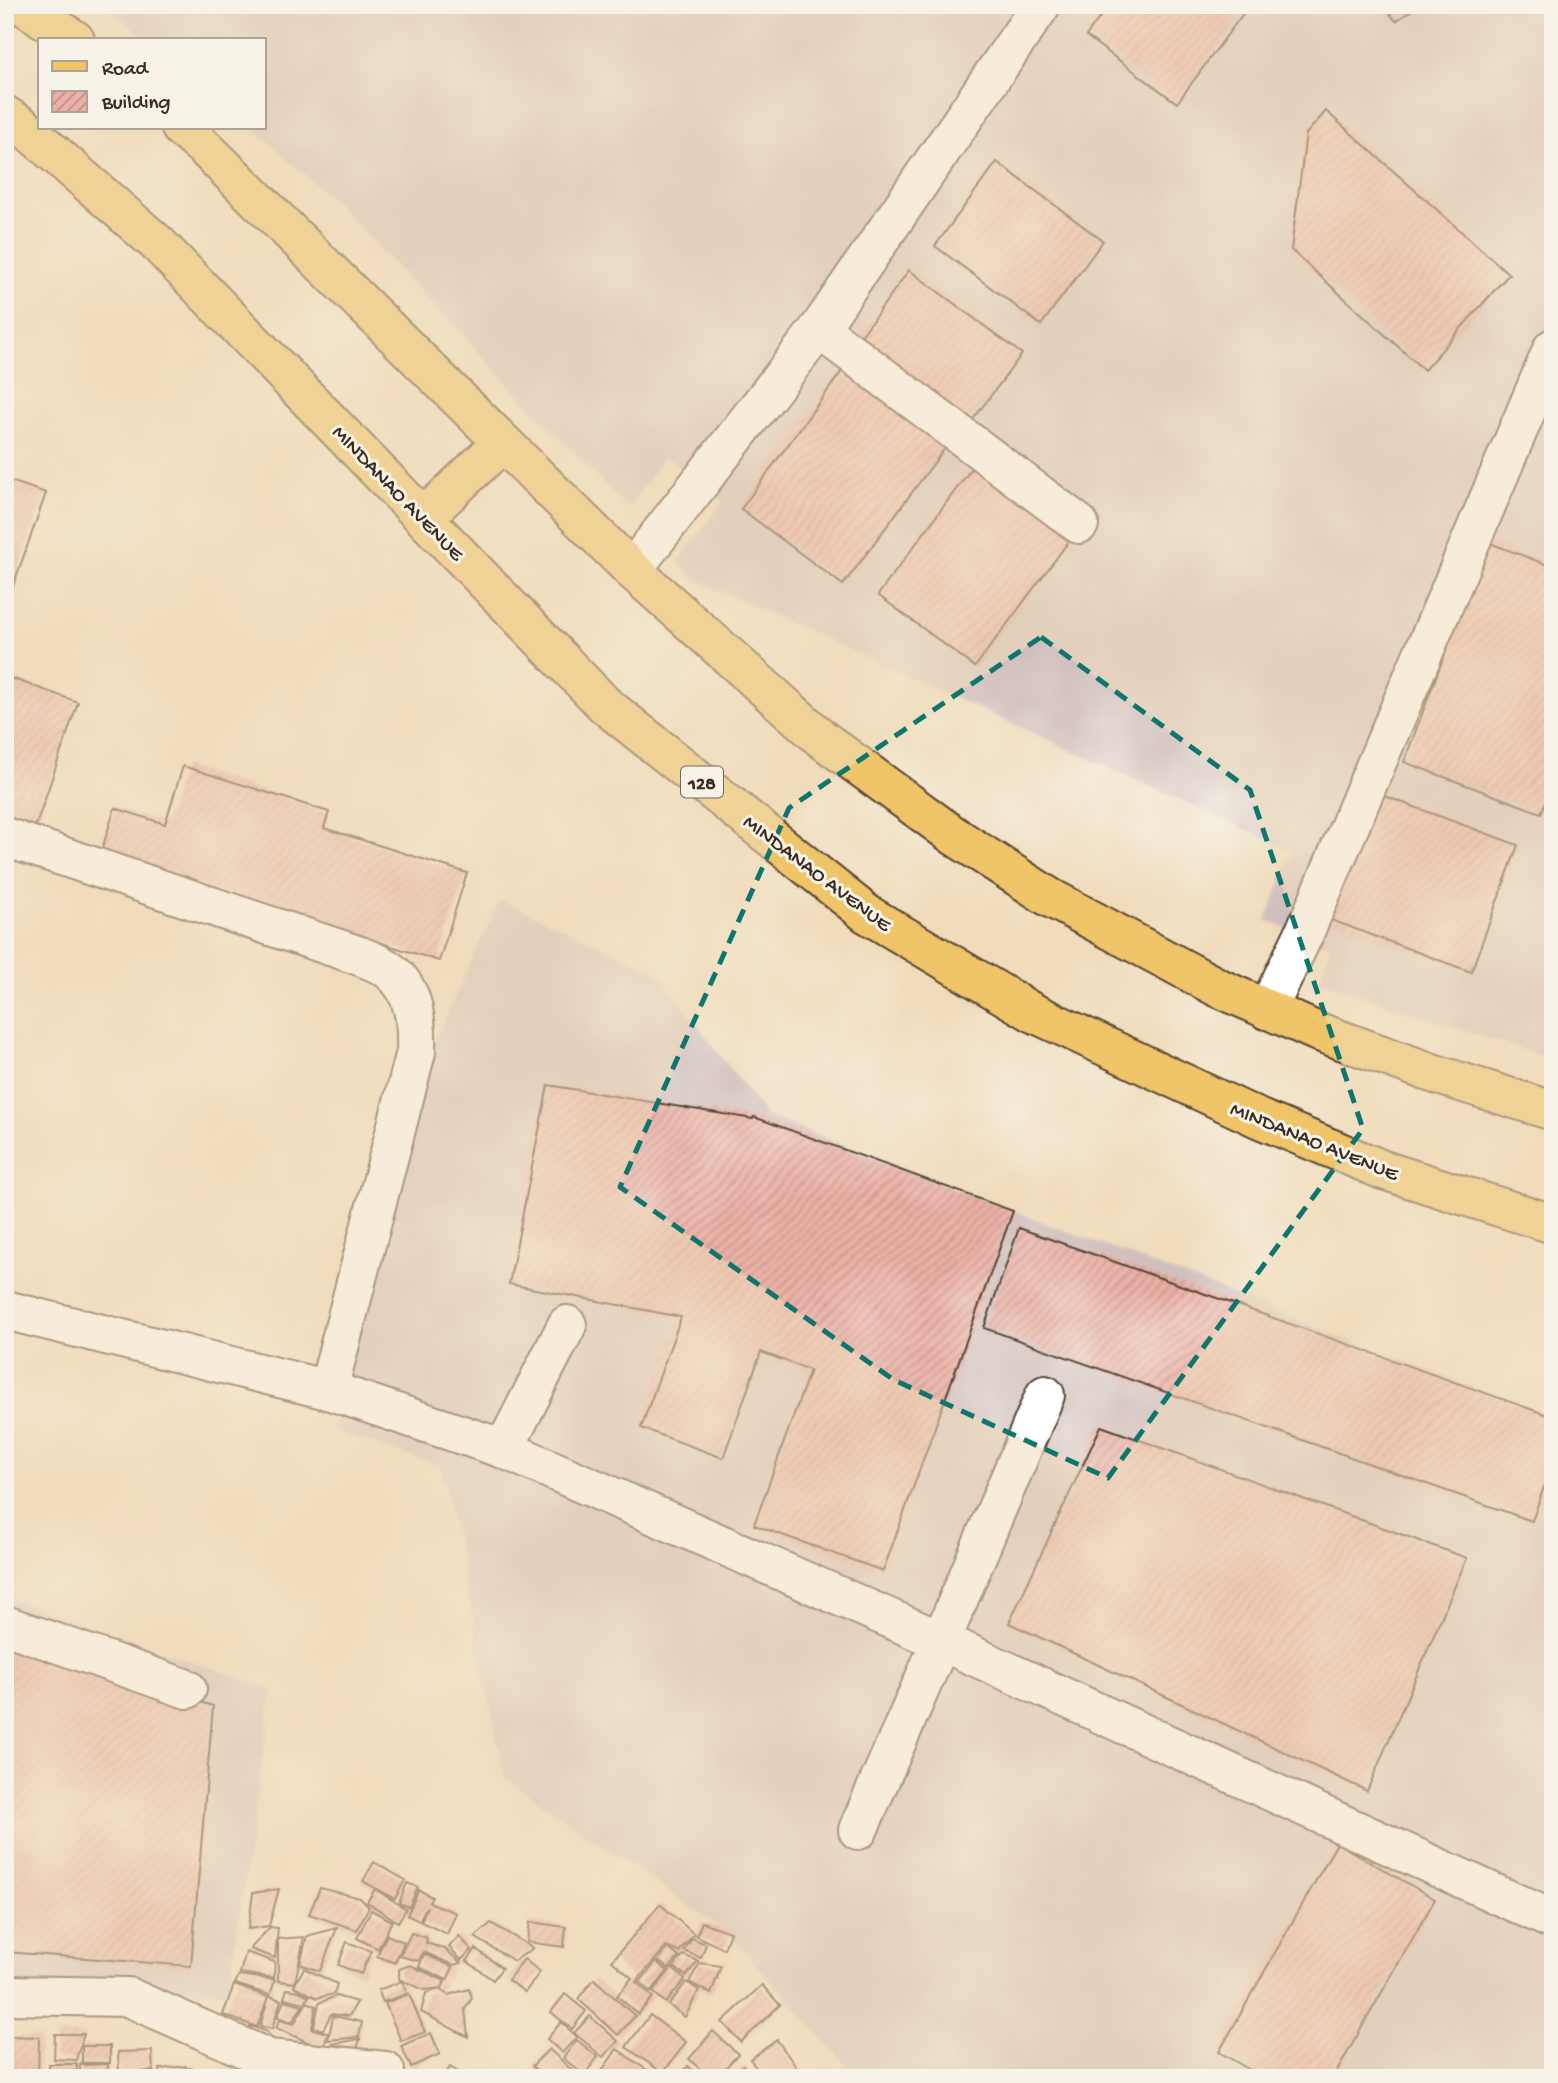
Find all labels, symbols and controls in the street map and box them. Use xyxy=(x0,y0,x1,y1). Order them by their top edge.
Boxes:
legend xyxy=(38,38,266,130)
text: Road xyxy=(102,58,150,83)
text: Building xyxy=(101,92,171,117)
street label: MINDANAO AVENUE xyxy=(325,421,468,568)
road number: 128 xyxy=(681,766,723,797)
street label: MINDANAO AVENUE xyxy=(737,811,896,939)
street label: MINDANAO AVENUE xyxy=(1226,1098,1402,1189)

